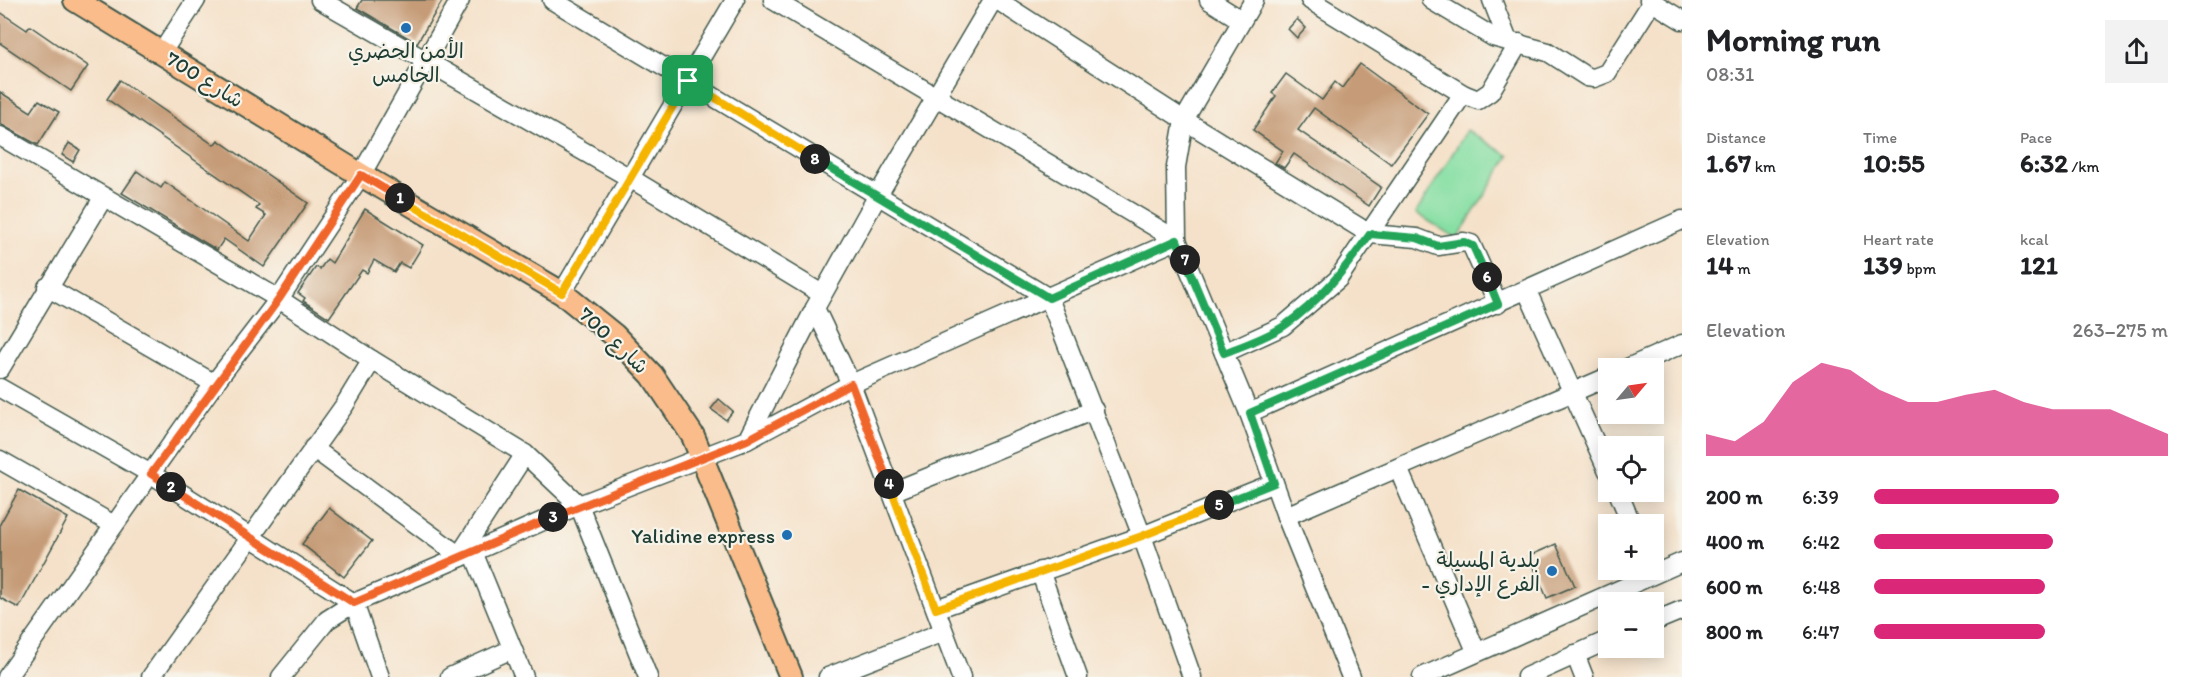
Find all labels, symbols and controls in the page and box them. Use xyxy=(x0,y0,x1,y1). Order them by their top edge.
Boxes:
text: Morning run xyxy=(1706,20,1881,59)
button: share xyxy=(2105,20,2168,83)
marker: الأمن الحضري الخامس xyxy=(399,21,413,35)
place label: الأمن الحضري الخامس xyxy=(348,37,464,87)
street label: شارع 700 xyxy=(160,45,248,115)
pin xyxy=(662,55,713,106)
text: 08:31 xyxy=(1706,62,1754,86)
icon: arrive xyxy=(671,64,704,97)
text: Distance xyxy=(1706,128,1766,147)
text: Time xyxy=(1863,128,1897,147)
text: Pace xyxy=(2020,128,2052,147)
pin: 8 xyxy=(800,144,830,174)
text: 1.67 xyxy=(1706,147,1751,179)
text: 10:55 xyxy=(1863,147,1925,179)
text: 6:32 xyxy=(2020,147,2068,179)
text: 8 xyxy=(811,149,819,168)
text: km xyxy=(1751,157,1776,176)
text: /km xyxy=(2068,157,2099,176)
pin: 1 xyxy=(385,183,415,213)
text: 1 xyxy=(396,188,404,207)
text: Elevation xyxy=(1706,230,1770,249)
text: Heart rate xyxy=(1863,230,1934,249)
text: kcal xyxy=(2020,230,2048,249)
pin: 7 xyxy=(1170,245,1200,275)
text: 14 xyxy=(1706,249,1734,281)
text: 139 xyxy=(1863,249,1903,281)
text: 121 xyxy=(2020,249,2058,281)
text: 7 xyxy=(1181,250,1189,269)
text: m xyxy=(1734,259,1751,278)
text: bpm xyxy=(1903,259,1936,278)
pin: 6 xyxy=(1472,262,1502,292)
text: 6 xyxy=(1483,267,1491,286)
street label: شارع 700 xyxy=(572,301,654,381)
text: Elevation xyxy=(1706,318,1785,342)
text: 263–275 m xyxy=(2073,318,2168,342)
north arrow xyxy=(1598,358,1664,424)
map controls xyxy=(1598,358,1664,658)
button: locate xyxy=(1598,436,1664,502)
pin: 4 xyxy=(874,469,904,499)
pin: 2 xyxy=(156,472,186,502)
text: 4 xyxy=(884,474,894,493)
text: 2 xyxy=(167,477,175,496)
text: 200 m xyxy=(1706,485,1762,509)
text: 6:39 xyxy=(1802,485,1839,509)
pin: 5 xyxy=(1204,490,1234,520)
text: 5 xyxy=(1215,495,1223,514)
pin: 3 xyxy=(538,502,568,532)
text: 3 xyxy=(549,507,557,526)
button: + xyxy=(1598,514,1664,580)
place label: Yalidine express xyxy=(631,523,775,548)
marker: Yalidine express xyxy=(780,528,794,542)
text: 400 m xyxy=(1706,530,1764,554)
text: 6:42 xyxy=(1802,530,1840,554)
place label: بلدية المسيلة - الفرع الإداري xyxy=(1422,547,1540,599)
marker: بلدية المسيلة - الفرع الإداري xyxy=(1545,564,1559,578)
text: 600 m xyxy=(1706,575,1763,599)
text: 6:48 xyxy=(1802,575,1840,599)
button: − xyxy=(1598,592,1664,658)
text: 800 m xyxy=(1706,620,1763,644)
text: 6:47 xyxy=(1802,620,1839,644)

